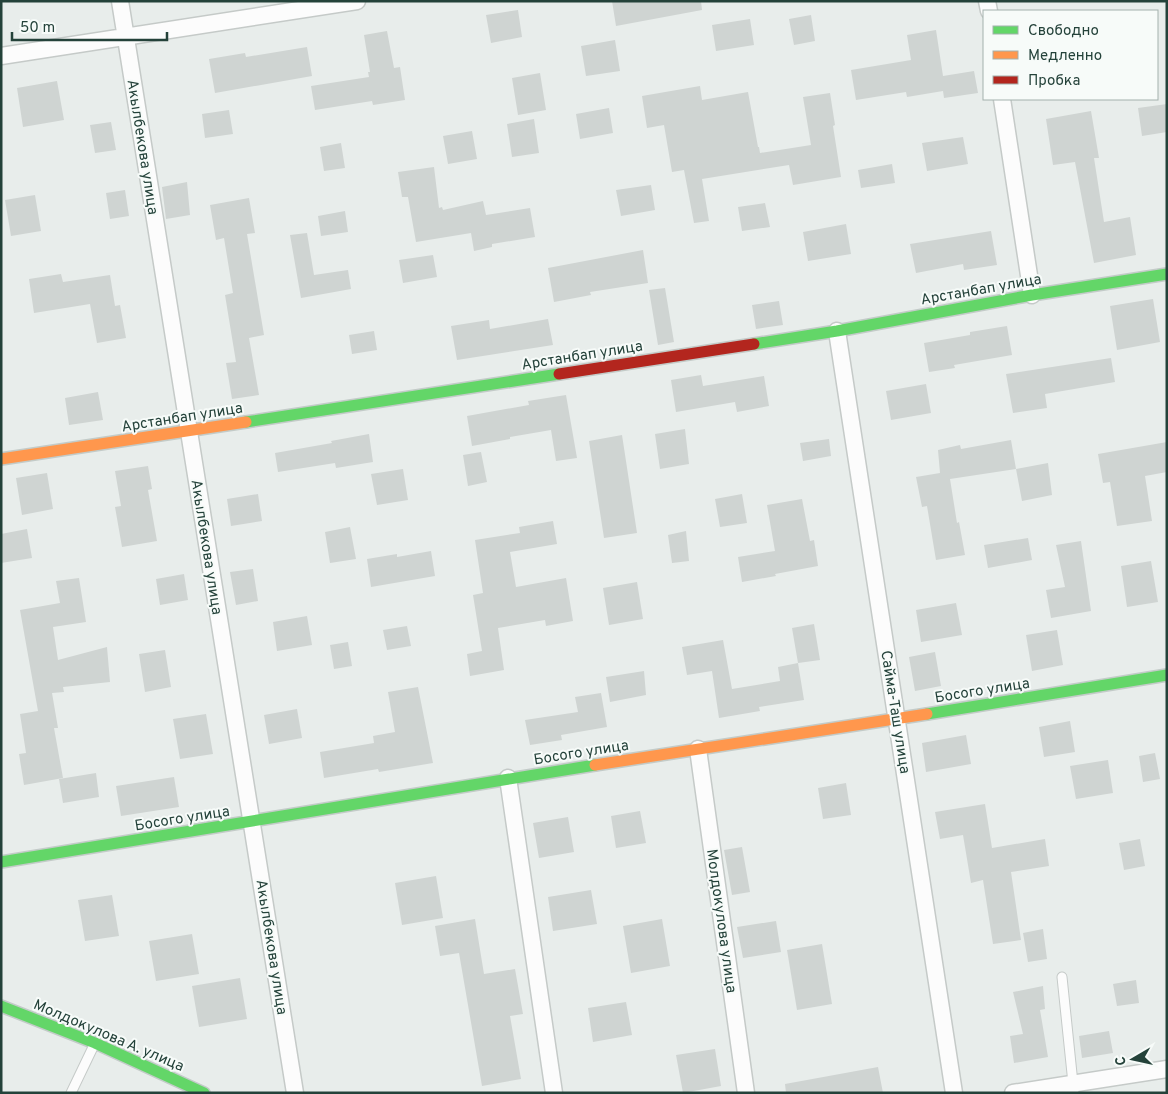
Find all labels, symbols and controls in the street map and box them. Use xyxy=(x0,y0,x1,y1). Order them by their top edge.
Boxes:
scale bar xyxy=(12,10,168,42)
legend xyxy=(983,10,1158,100)
text: 50 m xyxy=(20,19,55,38)
text: Свободно xyxy=(1028,22,1099,41)
text: Медленно xyxy=(1028,47,1102,66)
text: Пробка xyxy=(1028,72,1080,91)
street label: Акылбекова улица xyxy=(121,78,162,216)
street label: Арстанбап улица xyxy=(919,270,1043,310)
street label: Арстанбап улица xyxy=(520,338,644,375)
street label: Арстанбап улица xyxy=(120,400,244,437)
street label: Акылбекова улица xyxy=(185,478,226,616)
street label: Сайма-Таш улица xyxy=(875,649,914,775)
street label: Босого улица xyxy=(933,675,1031,708)
street label: Босого улица xyxy=(532,737,630,770)
street label: Босого улица xyxy=(133,803,231,836)
street label: Молдокулова улица xyxy=(701,848,740,994)
street label: Акылбекова улица xyxy=(250,878,291,1016)
street label: Молдокулова А. улица xyxy=(30,996,187,1077)
north arrow xyxy=(1108,1034,1158,1084)
text: С xyxy=(1113,1055,1131,1067)

